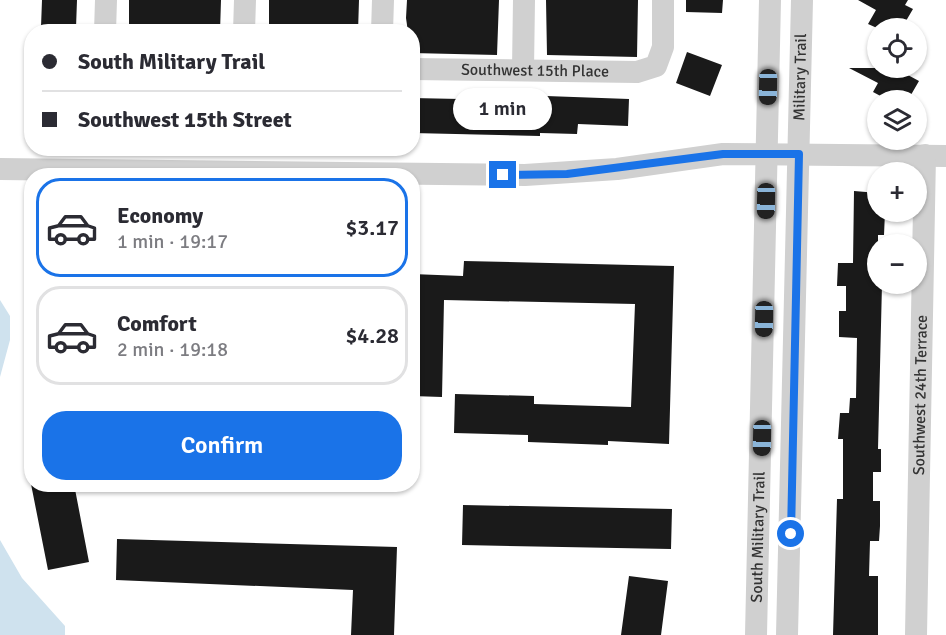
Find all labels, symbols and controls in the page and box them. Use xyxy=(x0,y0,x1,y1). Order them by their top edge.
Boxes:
map controls xyxy=(867,18,927,294)
button: locate xyxy=(867,18,927,78)
street label: Military Trail xyxy=(789,33,811,121)
text: South Military Trail xyxy=(78,48,265,75)
street label: Southwest 15th Place xyxy=(461,60,609,82)
car xyxy=(759,69,777,105)
callout: 1 min xyxy=(454,88,552,130)
button: layers xyxy=(867,90,927,150)
text: 1 min xyxy=(479,96,526,121)
text: Southwest 15th Street xyxy=(78,106,292,133)
route end xyxy=(489,161,516,188)
button: + xyxy=(867,162,927,222)
car xyxy=(757,183,775,219)
icon: car xyxy=(45,201,99,255)
text: Economy xyxy=(117,202,203,229)
text: $3.17 xyxy=(345,214,399,241)
text: 1 min · 19:17 xyxy=(117,229,228,254)
button: − xyxy=(867,234,927,294)
car xyxy=(755,301,773,337)
icon: car xyxy=(45,309,99,363)
text: Comfort xyxy=(117,310,197,337)
street label: Southwest 24th Terrace xyxy=(909,315,932,475)
text: $4.28 xyxy=(345,322,399,349)
text: 2 min · 19:18 xyxy=(117,337,228,362)
button: Confirm xyxy=(42,411,402,480)
car xyxy=(753,420,771,456)
street label: South Military Trail xyxy=(747,471,770,603)
route start xyxy=(777,520,804,547)

